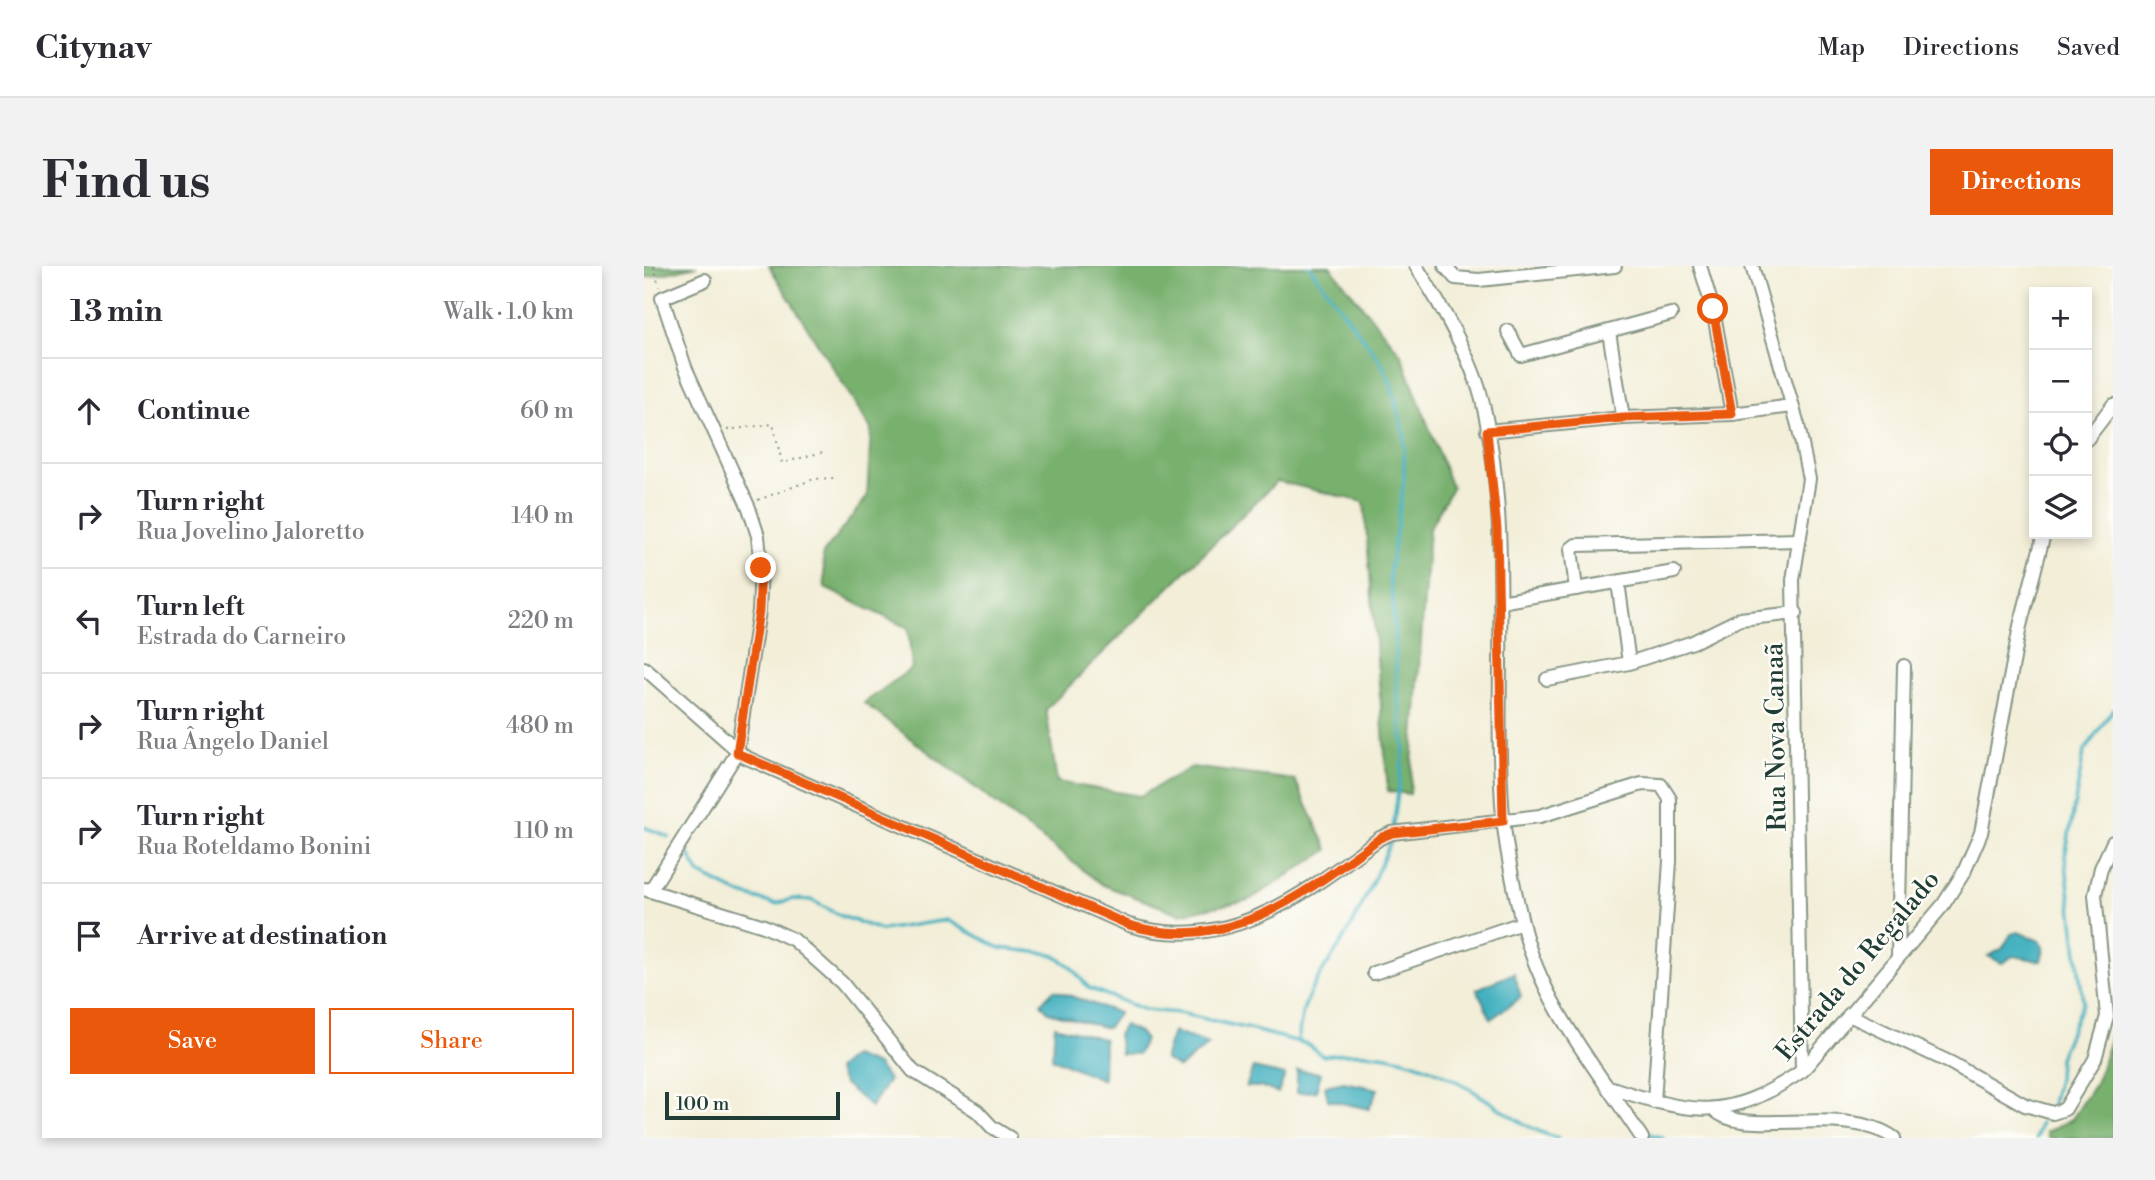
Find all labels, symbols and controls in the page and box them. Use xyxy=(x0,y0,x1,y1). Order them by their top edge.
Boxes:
text: Citynav xyxy=(35,28,152,69)
text: Map xyxy=(1818,33,1865,63)
text: Directions xyxy=(1903,33,2019,63)
text: Saved xyxy=(2057,33,2120,63)
button: Directions xyxy=(1930,149,2113,215)
text: Find us xyxy=(42,152,211,213)
map controls xyxy=(2029,287,2092,539)
button: + xyxy=(2029,287,2092,350)
text: 13 min xyxy=(70,293,163,331)
route start xyxy=(1697,293,1728,324)
text: Walk · 1.0 km xyxy=(443,298,574,326)
button: − xyxy=(2029,350,2092,413)
icon: ahead xyxy=(70,392,108,430)
text: Continue xyxy=(137,395,250,427)
text: 60 m xyxy=(520,397,574,425)
button: locate xyxy=(2029,413,2092,476)
button: layers xyxy=(2029,476,2092,539)
text: Turn right xyxy=(137,486,265,518)
icon: right xyxy=(70,497,108,535)
text: 140 m xyxy=(511,502,574,530)
text: Rua Jovelino Jaloretto xyxy=(137,518,365,546)
route end xyxy=(745,552,776,583)
text: Turn left xyxy=(137,591,245,623)
icon: left xyxy=(70,602,108,640)
text: 220 m xyxy=(508,607,574,635)
text: Estrada do Carneiro xyxy=(137,623,346,651)
street label: Rua Nova Canaã xyxy=(1758,642,1794,832)
text: Turn right xyxy=(137,696,265,728)
icon: right xyxy=(70,707,108,745)
text: 480 m xyxy=(506,712,574,740)
text: Rua Ângelo Daniel xyxy=(137,728,329,756)
text: Turn right xyxy=(137,801,265,833)
icon: right xyxy=(70,812,108,850)
text: 110 m xyxy=(514,817,574,845)
text: Rua Roteldamo Bonini xyxy=(137,833,371,861)
street label: Estrada do Regalado xyxy=(1769,864,1947,1067)
icon: arrive xyxy=(70,917,108,955)
text: Arrive at destination xyxy=(137,920,387,952)
button: Save xyxy=(70,1008,315,1074)
button: Share xyxy=(329,1008,574,1074)
scale bar xyxy=(665,1089,840,1121)
text: 100 m xyxy=(676,1092,729,1116)

